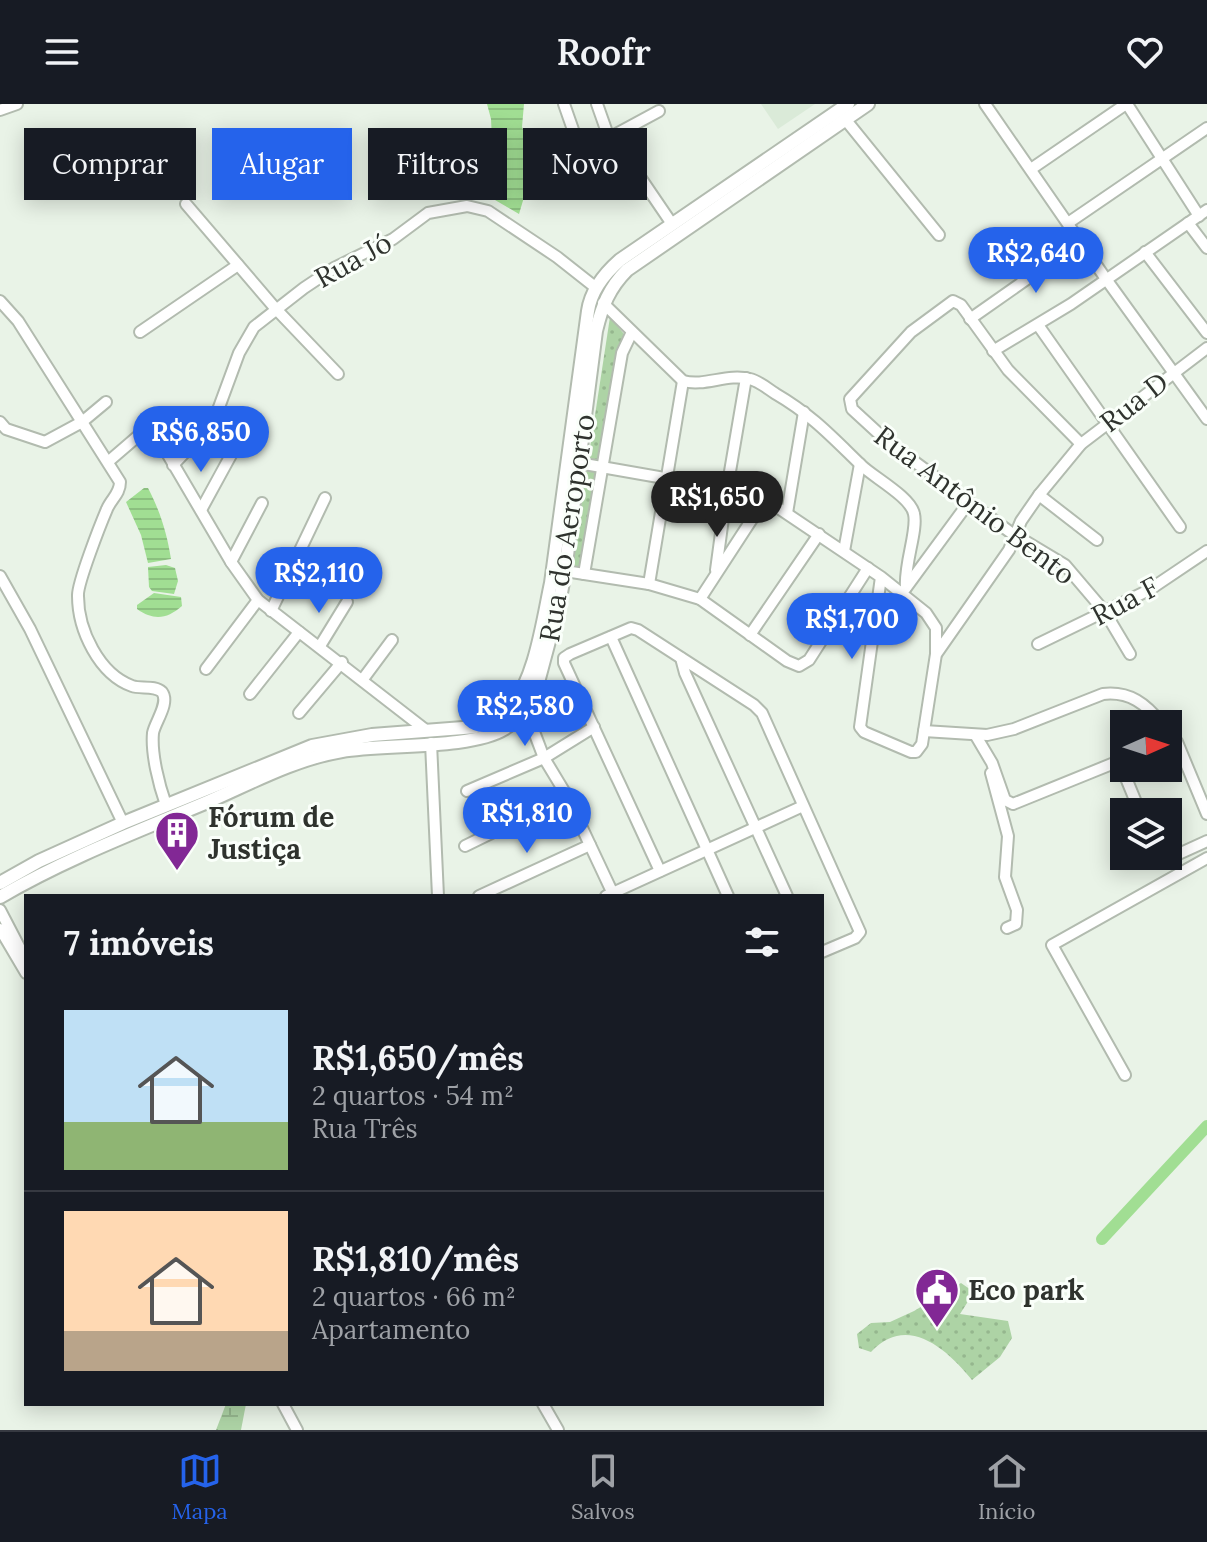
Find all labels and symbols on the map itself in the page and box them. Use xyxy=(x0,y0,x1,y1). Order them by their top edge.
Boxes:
street label: Rua Jó xyxy=(308,224,398,296)
pin: R$2,640 xyxy=(962,227,1110,295)
street label: Rua D xyxy=(1093,364,1175,440)
pin: R$6,850 xyxy=(127,406,275,474)
street label: Rua do Aeroporto xyxy=(531,411,603,645)
street label: Rua Antônio Bento xyxy=(867,418,1083,592)
pin: R$1,650 xyxy=(643,471,791,539)
pin: R$2,110 xyxy=(245,547,393,615)
street label: Rua F xyxy=(1085,568,1165,634)
pin: R$1,700 xyxy=(778,593,926,661)
pin: R$2,580 xyxy=(451,680,599,748)
north arrow xyxy=(1110,710,1182,782)
pin: R$1,810 xyxy=(453,787,601,855)
place label: Fórum de Justiça xyxy=(208,799,334,867)
building icon: Fórum de Justiça xyxy=(153,809,201,872)
public building icon: Eco park xyxy=(913,1266,961,1329)
place label: Eco park xyxy=(968,1272,1085,1308)

